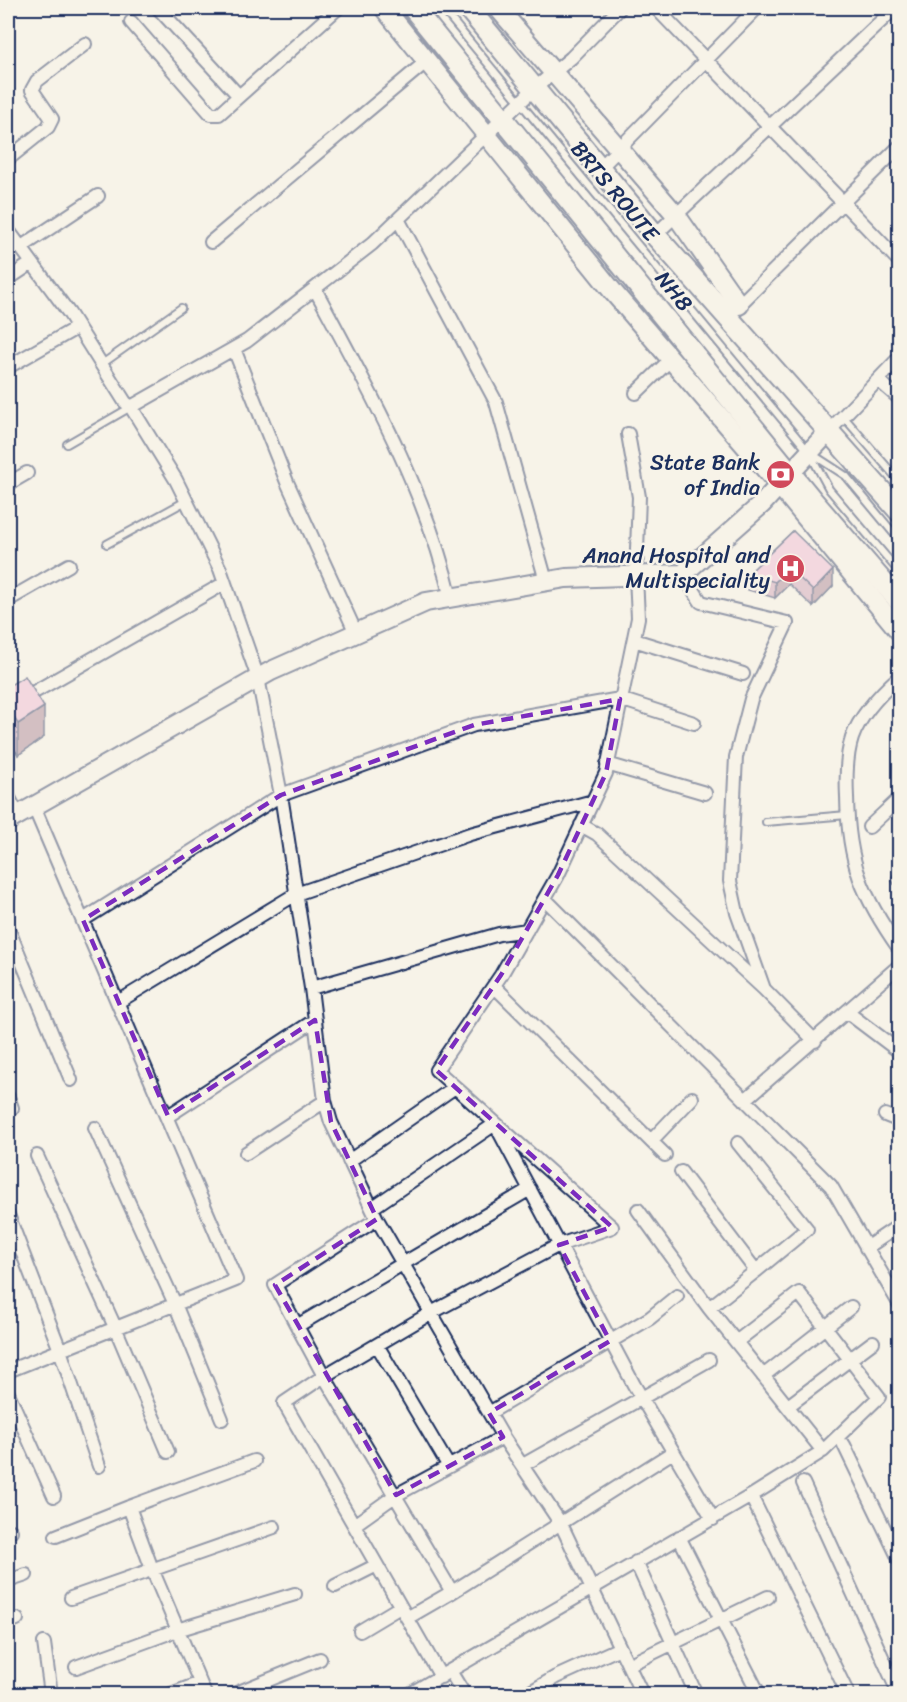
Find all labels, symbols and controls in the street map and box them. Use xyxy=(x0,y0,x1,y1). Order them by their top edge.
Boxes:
street label: BRTS ROUTE xyxy=(561,131,671,252)
street label: NH8 xyxy=(645,262,703,320)
place label: State Bank of India xyxy=(650,443,760,507)
bank icon: State Bank of India xyxy=(765,459,797,491)
place label: Anand Hospital and Multispeciality xyxy=(582,536,771,600)
hospital icon: Anand Hospital and Multispeciality xyxy=(775,552,807,584)

